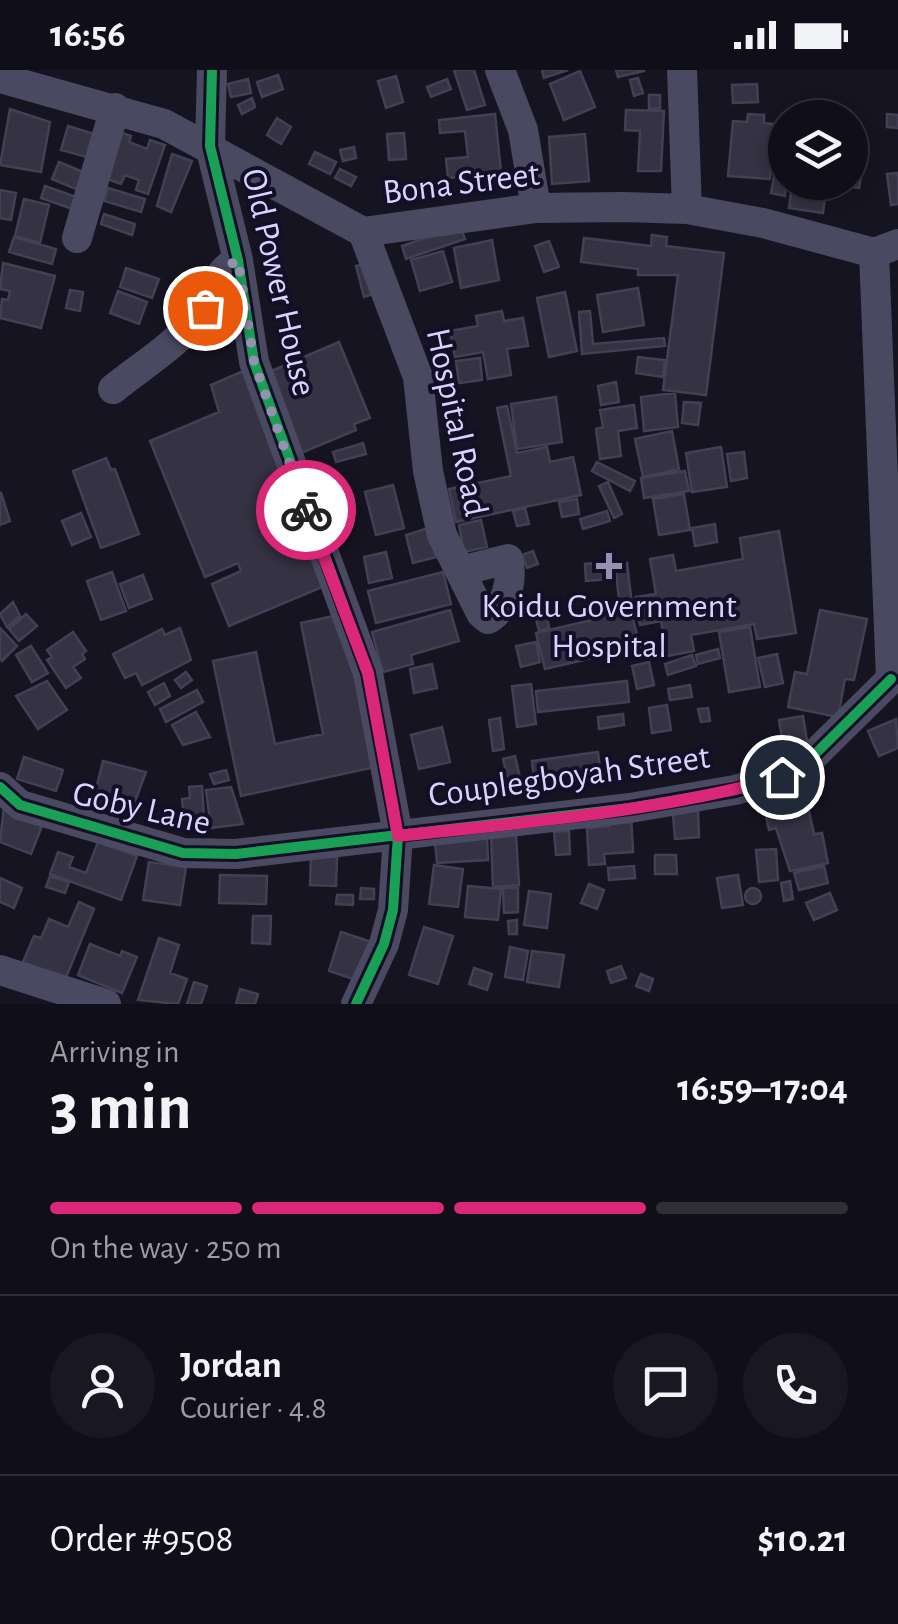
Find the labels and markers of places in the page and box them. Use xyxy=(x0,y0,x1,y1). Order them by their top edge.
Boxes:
pin xyxy=(163,266,248,351)
marker: Koidu Government Hospital xyxy=(596,553,622,579)
place label: Koidu Government Hospital xyxy=(481,589,737,664)
pin xyxy=(740,735,825,820)

